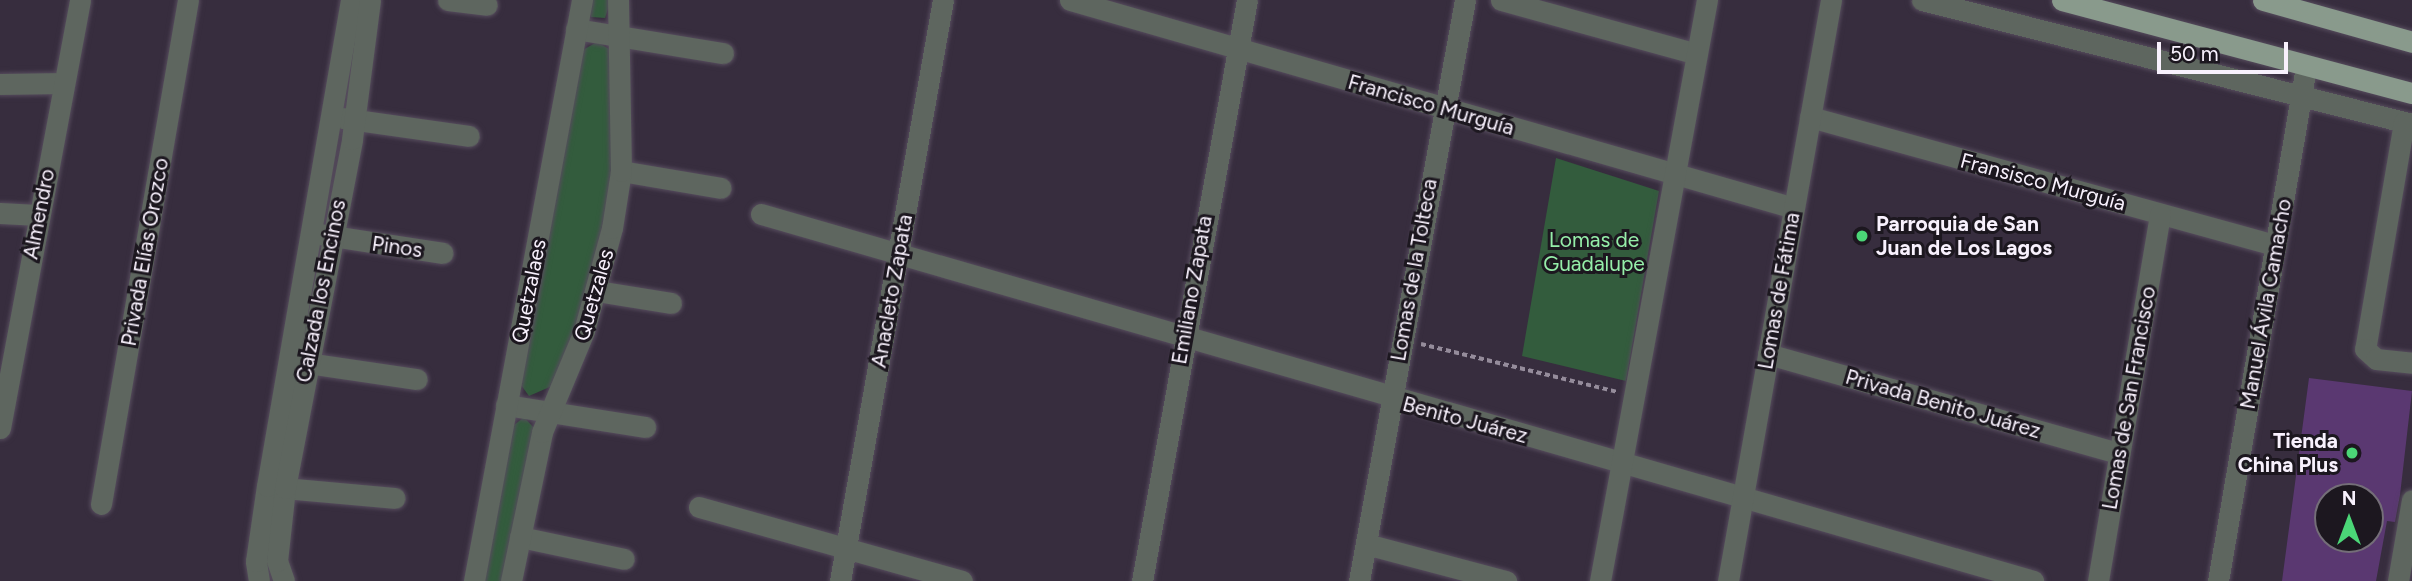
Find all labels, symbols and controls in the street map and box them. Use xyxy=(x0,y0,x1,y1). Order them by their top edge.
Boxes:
scale bar xyxy=(2160,28,2291,72)
text: 50 m xyxy=(2170,41,2219,66)
street label: Francisco Murguía xyxy=(1345,69,1517,141)
street label: Fransisco Murguía xyxy=(1958,148,2128,216)
street label: Privada Elías Orozco xyxy=(116,156,174,348)
street label: Almendro xyxy=(18,167,60,261)
street label: Lomas de la Tolteca xyxy=(1386,177,1442,363)
street label: Manuel Ávila Camacho xyxy=(2235,197,2297,411)
street label: Calzada los Encinos xyxy=(291,198,351,384)
street label: Lomas de Fátima xyxy=(1753,211,1805,371)
place label: Parroquia de San Juan de Los Lagos xyxy=(1876,211,2052,261)
street label: Anacleto Zapata xyxy=(866,212,918,370)
street label: Emiliano Zapata xyxy=(1167,214,1217,366)
park label: Lomas de Guadalupe xyxy=(1543,227,1645,277)
marker: Parroquia de San Juan de Los Lagos xyxy=(1854,228,1870,244)
street label: Pinos xyxy=(370,231,424,263)
street label: Quetzalaes xyxy=(507,237,551,345)
street label: Quetzales xyxy=(569,246,619,344)
street label: Lomas de San Francisco xyxy=(2097,284,2161,512)
street label: Privada Benito Juárez xyxy=(1843,364,2043,444)
street label: Benito Juárez xyxy=(1400,391,1530,449)
place label: Tienda China Plus xyxy=(2238,428,2338,478)
marker: Tienda China Plus xyxy=(2344,445,2360,461)
north arrow xyxy=(2314,483,2384,553)
text: N xyxy=(2342,487,2356,510)

